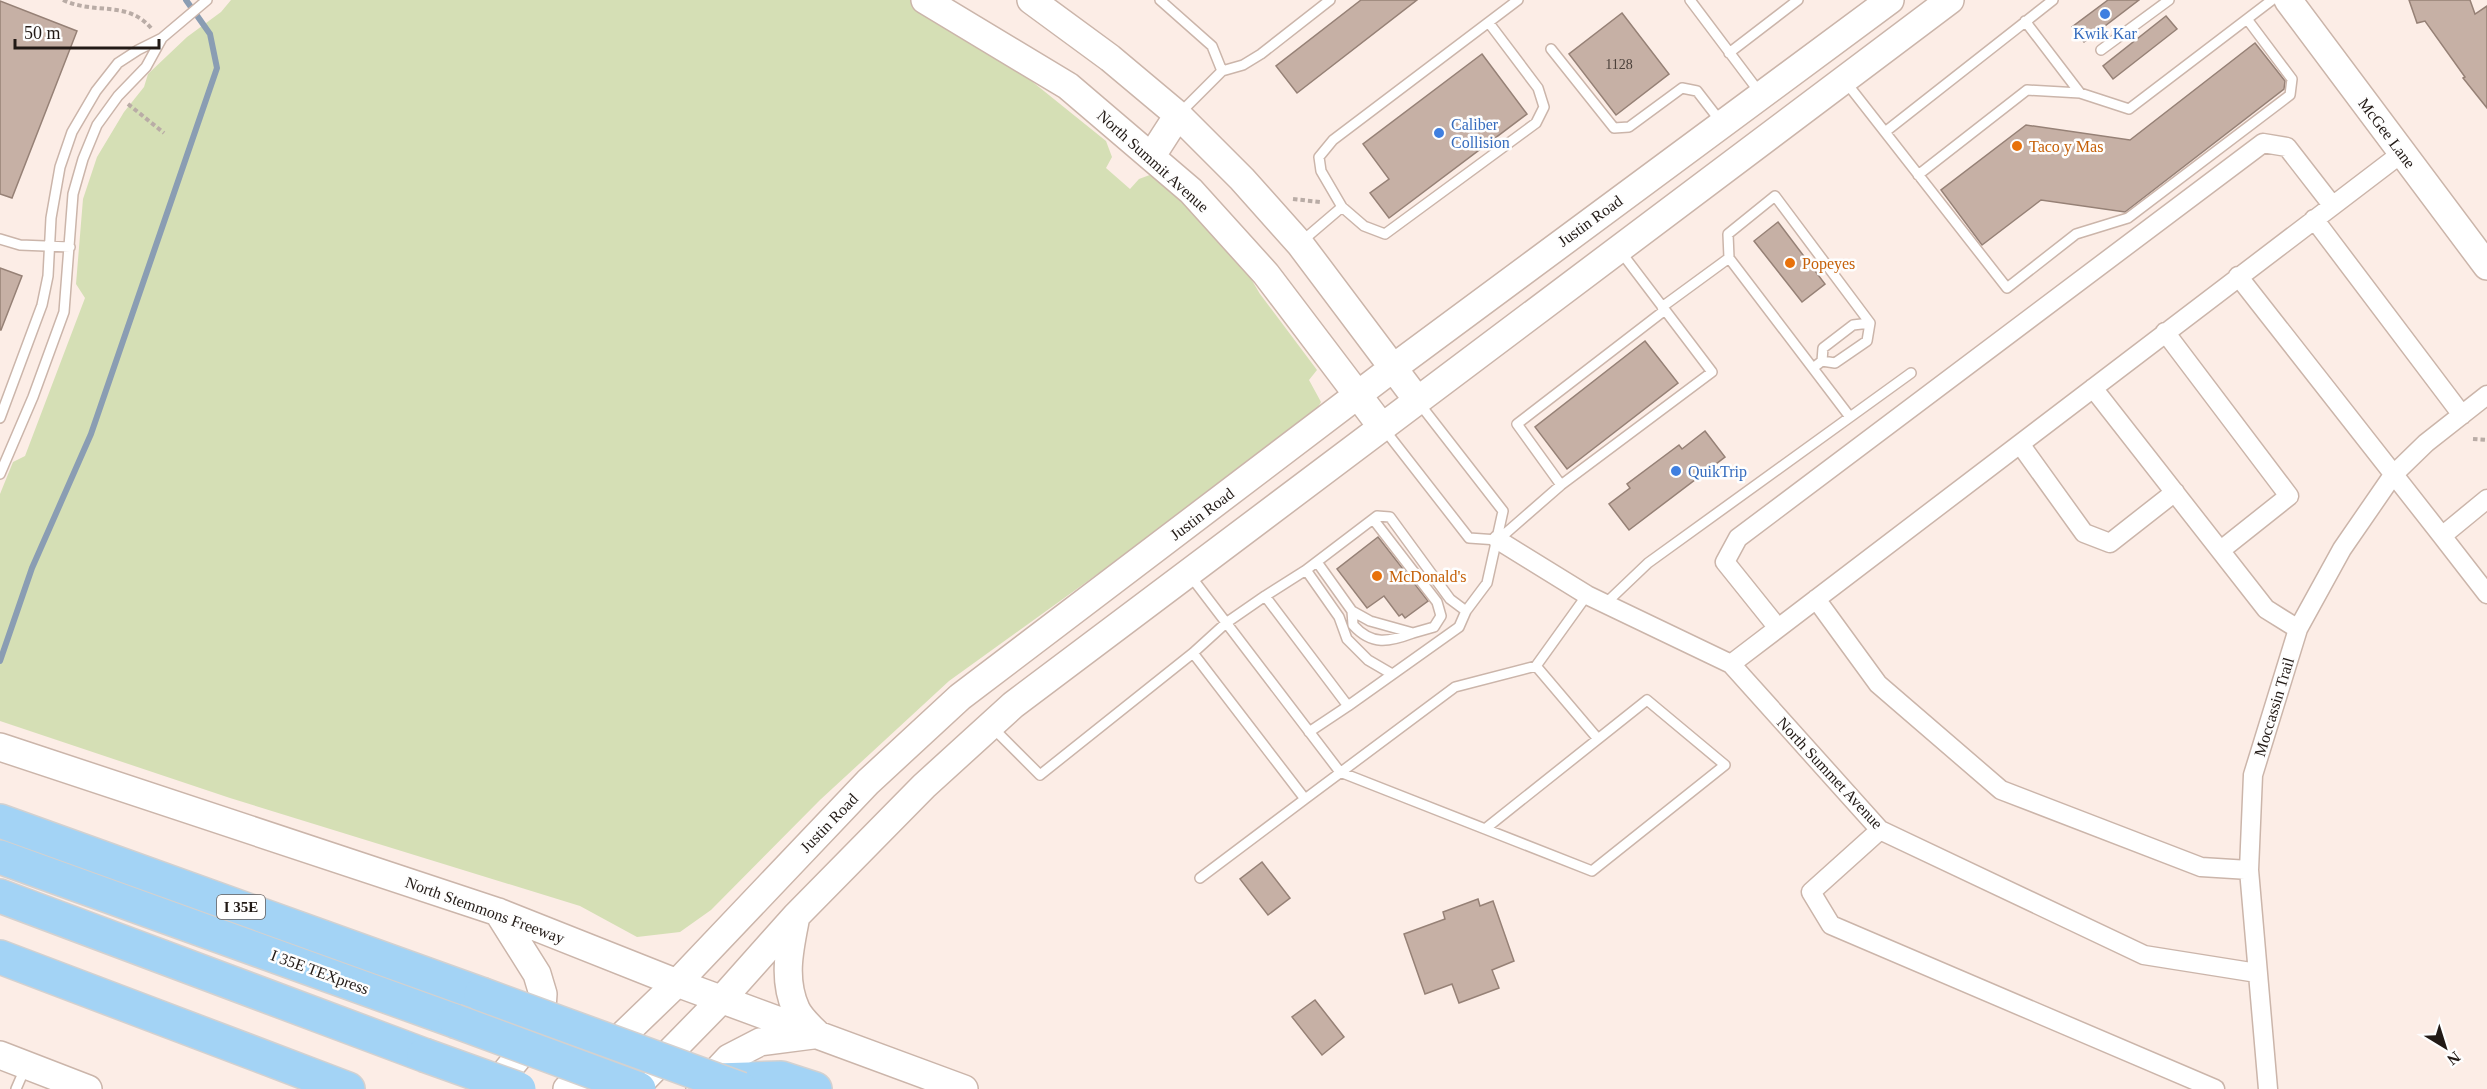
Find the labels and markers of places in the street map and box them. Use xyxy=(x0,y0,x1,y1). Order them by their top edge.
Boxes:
marker: Kwik Kar xyxy=(2098,7,2112,21)
place label: Kwik Kar xyxy=(2073,25,2137,42)
place label: Caliber Collision xyxy=(1451,116,1510,151)
marker: Caliber Collision xyxy=(1432,126,1446,140)
place label: Taco y Mas xyxy=(2029,138,2103,156)
marker: Taco y Mas xyxy=(2010,139,2024,153)
place label: Popeyes xyxy=(1802,255,1855,273)
marker: Popeyes xyxy=(1783,256,1797,270)
place label: QuikTrip xyxy=(1688,463,1747,481)
marker: QuikTrip xyxy=(1669,464,1683,478)
place label: McDonald's xyxy=(1389,568,1467,585)
marker: McDonald's xyxy=(1370,569,1384,583)

